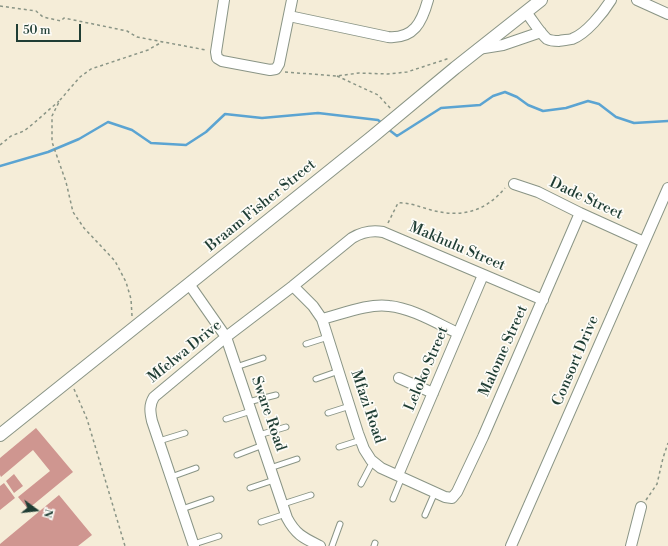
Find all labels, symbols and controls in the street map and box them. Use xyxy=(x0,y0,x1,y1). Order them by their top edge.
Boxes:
scale bar xyxy=(18,16,83,42)
text: 50 m xyxy=(23,23,51,38)
street label: Braam Fisher Street xyxy=(202,156,320,256)
street label: Dade Street xyxy=(546,174,626,224)
street label: Makhulu Street xyxy=(406,219,508,275)
street label: Malome Street xyxy=(476,302,532,400)
street label: Consort Drive xyxy=(549,313,603,409)
street label: Mfelwa Drive xyxy=(144,317,226,387)
street label: Leloko Street xyxy=(401,324,453,414)
street label: Mfazi Road xyxy=(346,368,388,446)
street label: Sware Road xyxy=(247,374,289,454)
north arrow xyxy=(16,490,56,530)
text: N xyxy=(40,507,55,519)

